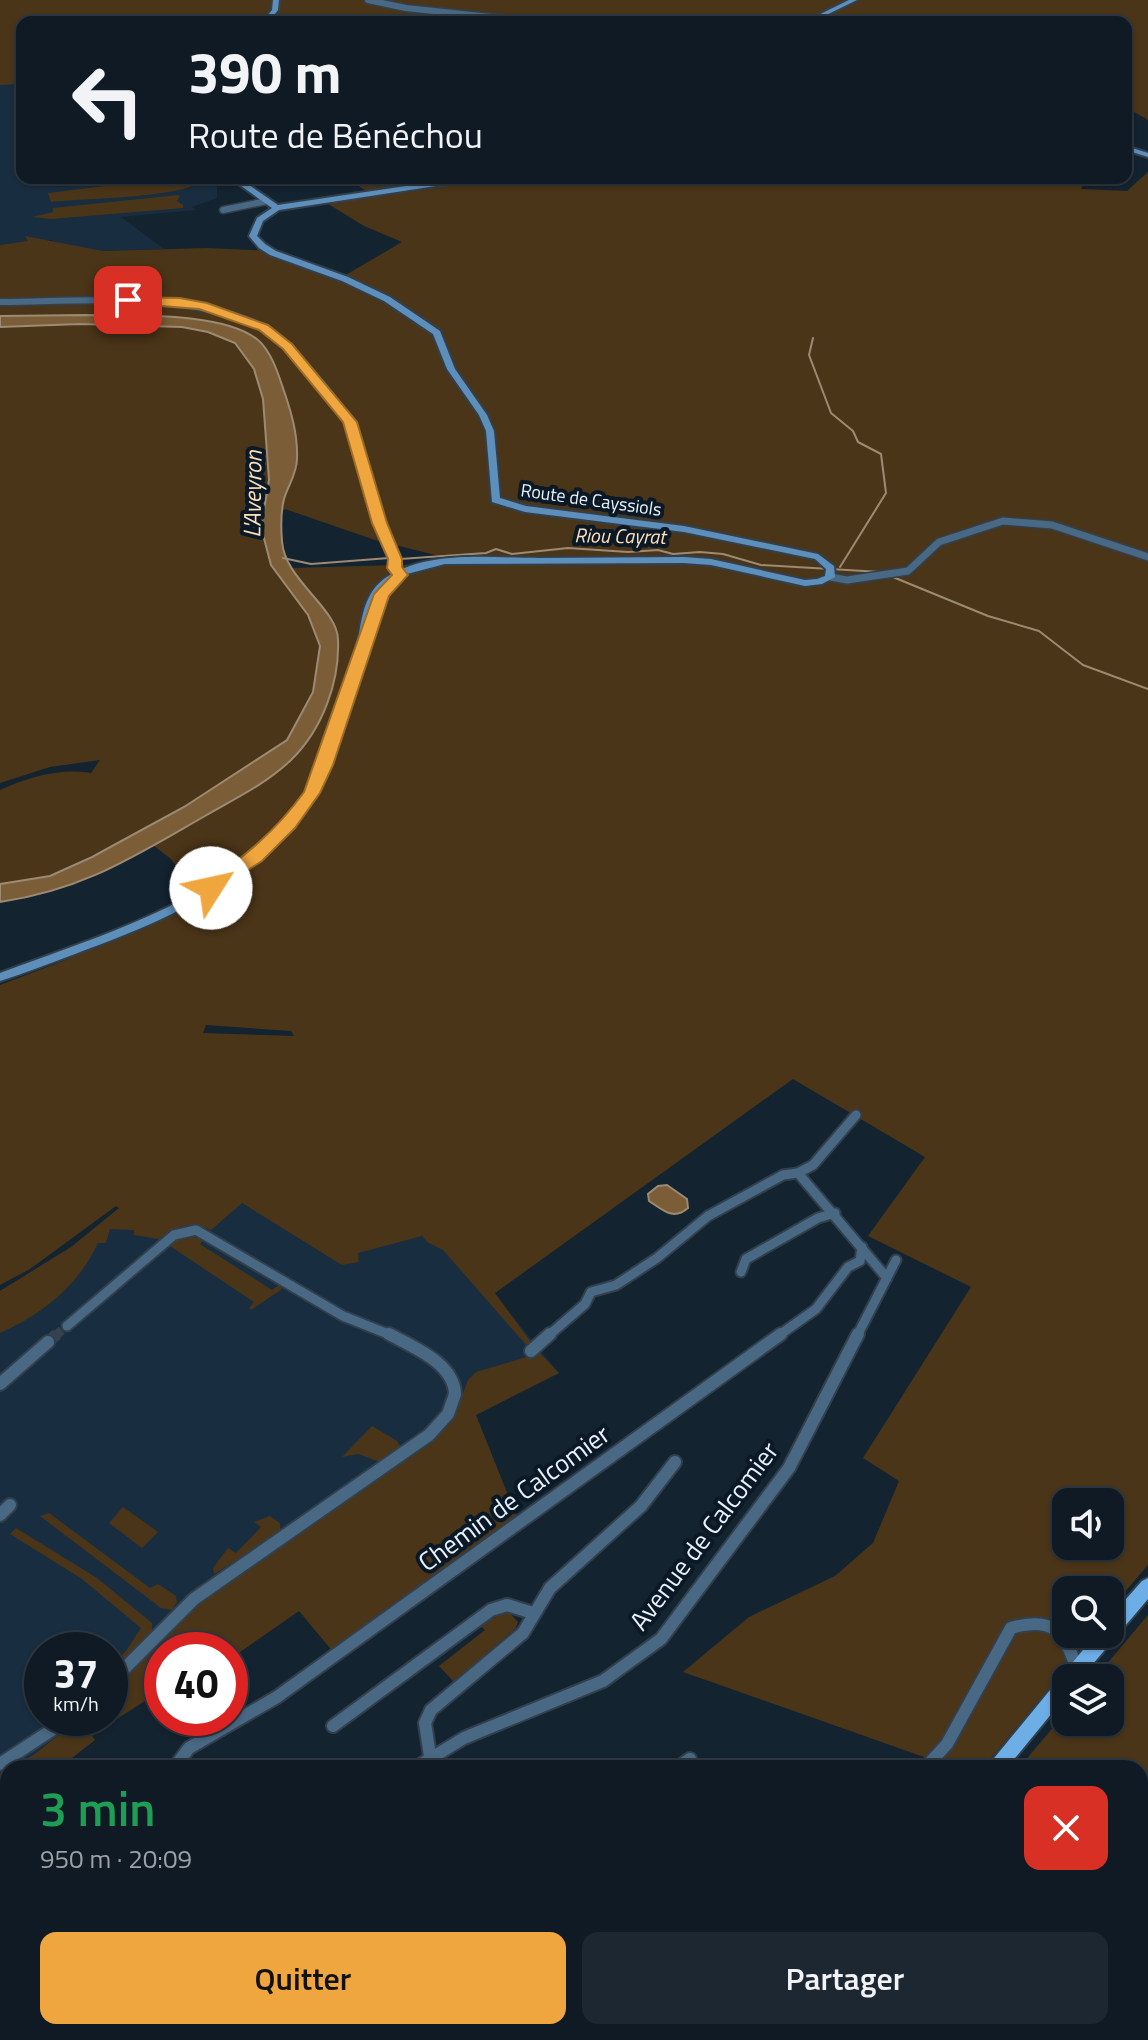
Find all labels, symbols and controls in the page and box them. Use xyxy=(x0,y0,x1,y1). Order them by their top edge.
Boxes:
text: 390 m xyxy=(188,30,341,115)
icon: left xyxy=(56,48,160,152)
text: Route de Bénéchou xyxy=(188,107,483,162)
pin xyxy=(94,266,162,334)
icon: arrive xyxy=(106,278,150,322)
water label: L'Aveyron xyxy=(233,449,271,538)
street label: Route de Cayssiols xyxy=(519,476,663,523)
water label: Riou Cayrat xyxy=(574,519,668,552)
position arrow xyxy=(169,846,253,930)
street label: Chemin de Calcomier xyxy=(410,1415,618,1581)
street label: Avenue de Calcomier xyxy=(620,1433,788,1638)
map controls xyxy=(1052,1488,1124,1736)
button: sound xyxy=(1052,1488,1124,1560)
button: search xyxy=(1052,1576,1124,1648)
speed limit sign: 40 xyxy=(144,1632,248,1736)
text: 37 xyxy=(54,1643,98,1704)
button: layers xyxy=(1052,1664,1124,1736)
text: km/h xyxy=(53,1688,99,1719)
text: 3 min xyxy=(40,1772,155,1845)
button: close xyxy=(1024,1786,1108,1870)
text: 950 m · 20:09 xyxy=(40,1839,192,1878)
button: Quitter xyxy=(40,1932,566,2024)
button: Partager xyxy=(582,1932,1108,2024)

